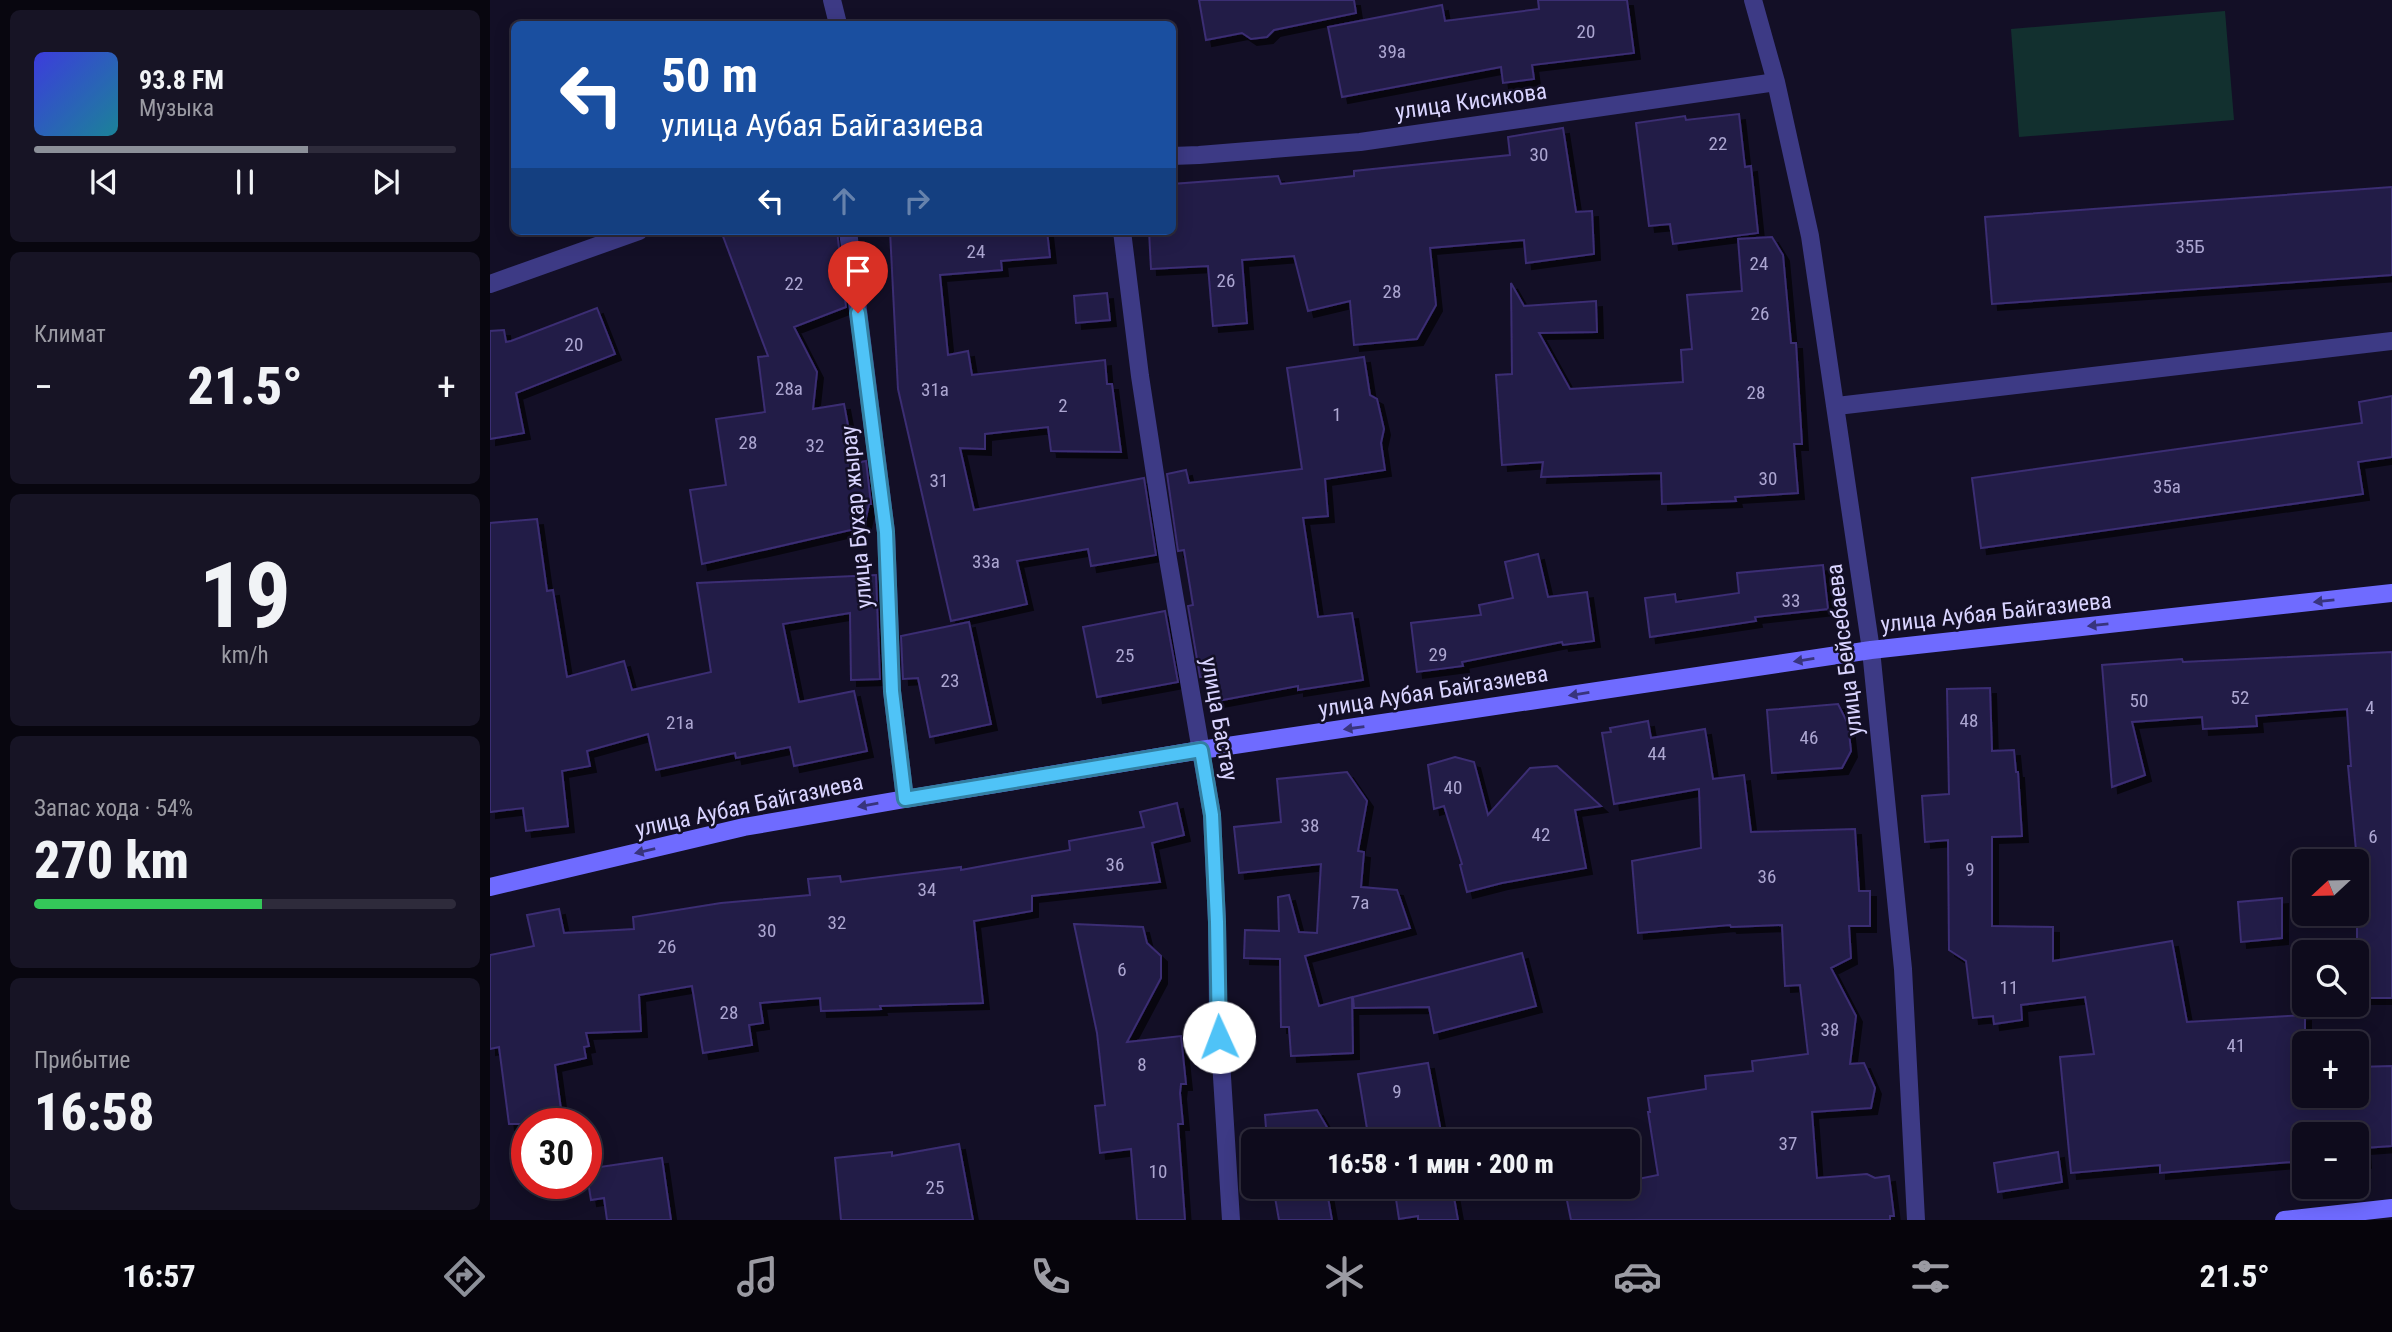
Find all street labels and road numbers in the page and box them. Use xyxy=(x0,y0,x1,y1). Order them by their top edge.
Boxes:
street label: улица Кисикова xyxy=(1394,78,1548,125)
street label: улица Бухар жырау xyxy=(835,424,878,610)
street label: улица Бейсебаева xyxy=(1821,562,1868,737)
street label: улица Аубая Байгазиева xyxy=(1879,587,2113,638)
street label: улица Бастау xyxy=(1195,655,1244,784)
street label: улица Аубая Байгазиева xyxy=(1316,660,1550,723)
street label: улица Аубая Байгазиева xyxy=(633,768,865,843)

